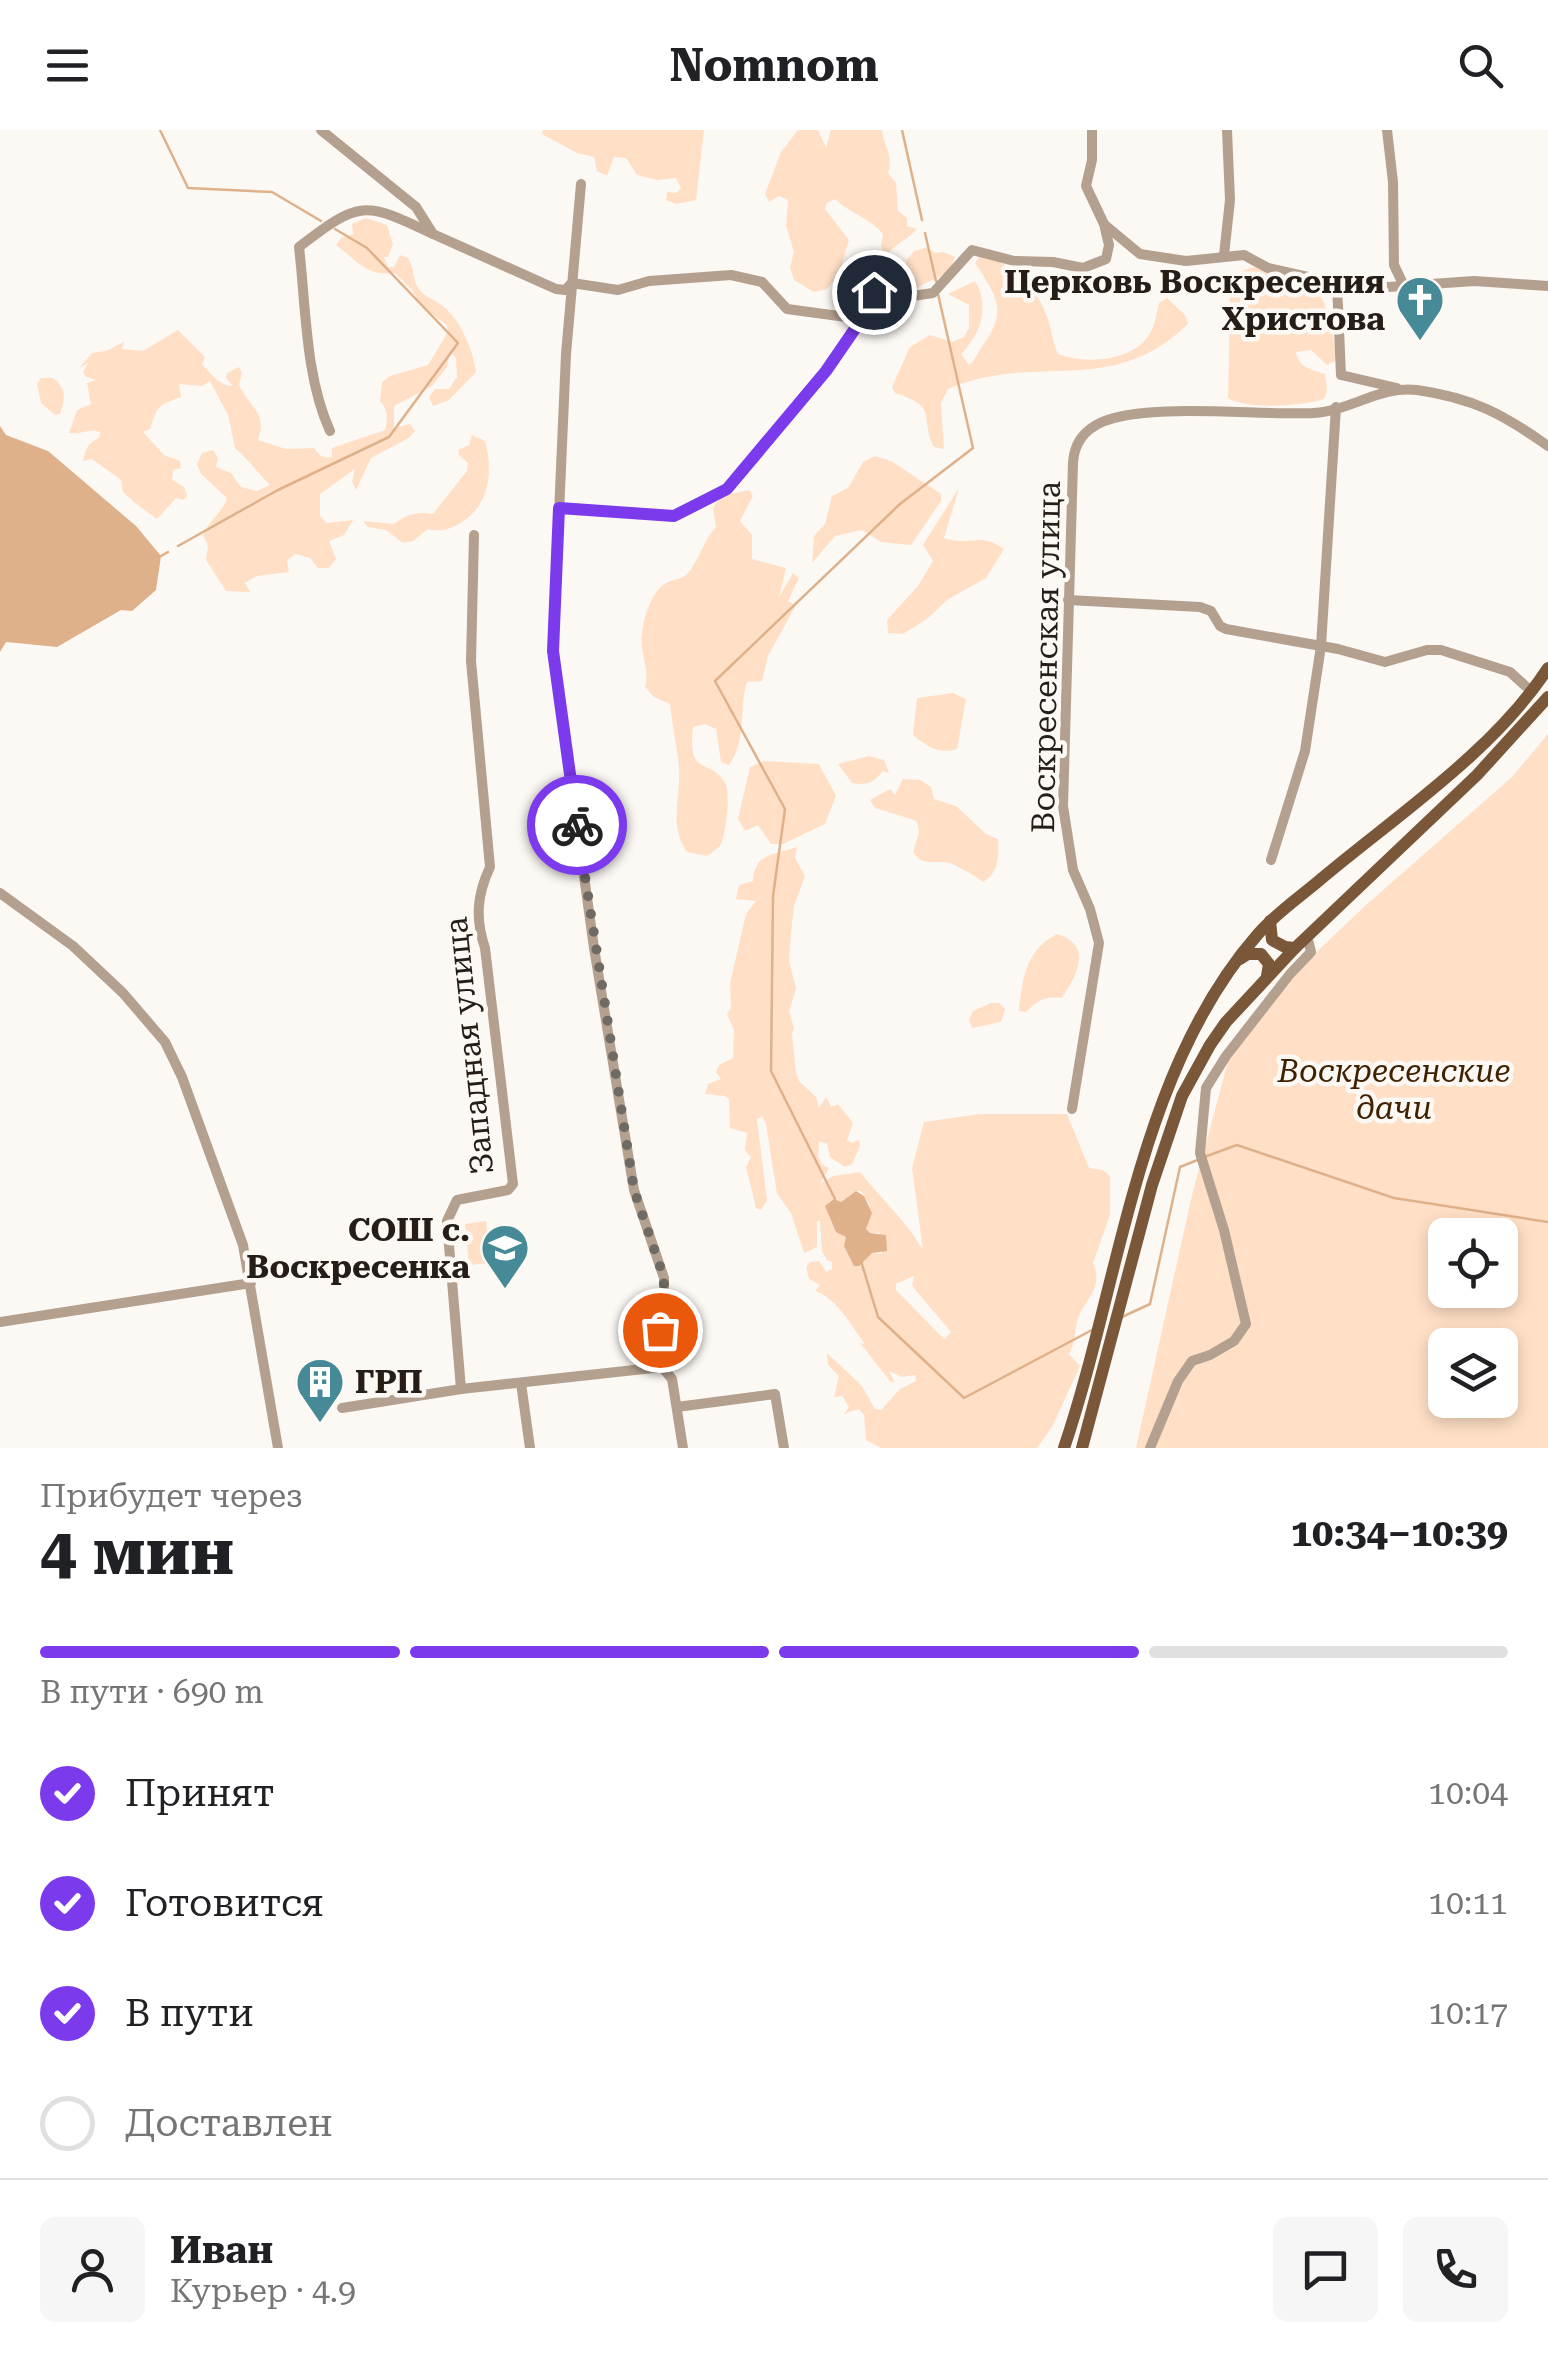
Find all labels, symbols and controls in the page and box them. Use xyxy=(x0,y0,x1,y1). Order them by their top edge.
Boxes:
icon: menu xyxy=(40,38,95,93)
icon: search xyxy=(1453,38,1508,93)
text: Nomnom xyxy=(669,39,879,92)
pin xyxy=(832,250,917,335)
place label: Церковь Воскресения Христова xyxy=(1004,263,1385,338)
icon: home xyxy=(847,265,902,320)
church icon: Церковь Воскресения Христова xyxy=(1394,274,1446,342)
street label: Воскресенская улица xyxy=(1024,481,1068,833)
courier xyxy=(527,775,627,875)
icon: bike xyxy=(550,798,605,853)
street label: Западная улица xyxy=(437,915,501,1177)
park label: Воскресенские дачи xyxy=(1277,1052,1510,1127)
place label: СОШ с. Воскресенка xyxy=(246,1211,470,1286)
map controls xyxy=(1428,1218,1518,1418)
button: locate xyxy=(1428,1218,1518,1308)
school or university icon: СОШ с. Воскресенка xyxy=(479,1222,531,1290)
pin xyxy=(618,1288,703,1373)
icon: bag xyxy=(633,1303,688,1358)
button: layers xyxy=(1428,1328,1518,1418)
building icon: ГРП xyxy=(294,1356,346,1424)
place label: ГРП xyxy=(355,1363,423,1401)
text: Прибудет через xyxy=(40,1477,303,1515)
text: 10:34–10:39 xyxy=(1291,1511,1508,1555)
text: 4 мин xyxy=(40,1514,234,1590)
text: В пути · 690 m xyxy=(40,1673,264,1711)
icon: check xyxy=(40,1766,95,1821)
text: Принят xyxy=(125,1771,275,1815)
text: 10:04 xyxy=(1428,1774,1508,1812)
icon: check xyxy=(40,1876,95,1931)
text: Готовится xyxy=(125,1881,324,1925)
text: 10:11 xyxy=(1428,1884,1508,1922)
icon: check xyxy=(40,1986,95,2041)
text: В пути xyxy=(125,1991,254,2035)
text: 10:17 xyxy=(1428,1994,1508,2032)
text: Доставлен xyxy=(125,2101,333,2145)
button: person xyxy=(40,2217,145,2322)
button: chat xyxy=(1273,2217,1378,2322)
button: phone xyxy=(1403,2217,1508,2322)
text: Иван xyxy=(170,2228,273,2272)
text: Курьер · 4.9 xyxy=(170,2272,356,2310)

